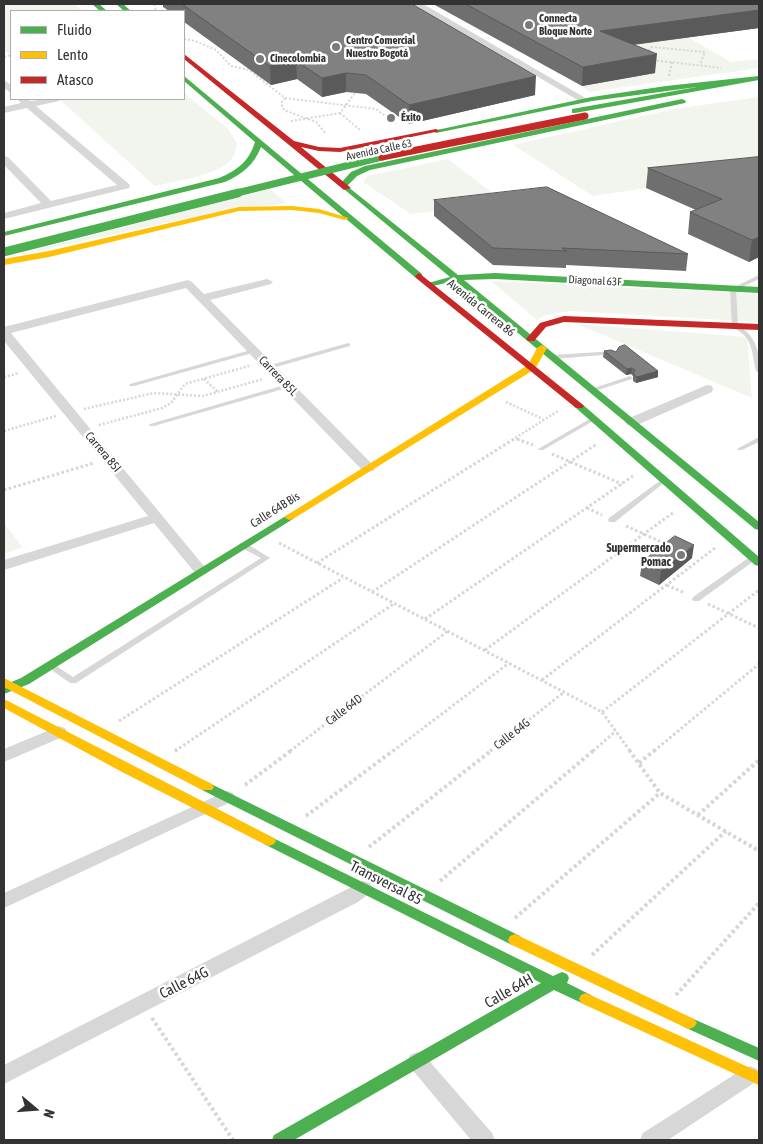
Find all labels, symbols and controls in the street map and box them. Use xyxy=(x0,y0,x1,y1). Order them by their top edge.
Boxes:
legend xyxy=(10,10,185,100)
place label: Connecta Bloque Norte xyxy=(539,12,592,38)
marker: Connecta Bloque Norte xyxy=(523,19,535,31)
text: Fluido xyxy=(57,21,92,38)
place label: Centro Comercial Nuestro Bogotá xyxy=(346,34,415,60)
marker: Centro Comercial Nuestro Bogotá xyxy=(330,41,342,53)
text: Lento xyxy=(57,46,88,63)
place label: Cinecolombia xyxy=(270,52,326,66)
marker: Cinecolombia xyxy=(254,53,266,65)
text: Atasco xyxy=(57,71,94,88)
place label: Éxito xyxy=(401,111,421,125)
marker: Éxito xyxy=(385,112,397,124)
street label: Avenida Calle 63 xyxy=(345,137,413,163)
street label: Diagonal 63F xyxy=(568,273,622,289)
street label: Avenida Carrera 86 xyxy=(444,276,518,340)
street label: Carrera 85L xyxy=(255,353,301,399)
street label: Carrera 85I xyxy=(82,429,124,475)
street label: Calle 64B Bis xyxy=(248,489,302,531)
place label: Supermercado Pomac xyxy=(607,541,671,569)
marker: Supermercado Pomac xyxy=(675,549,687,561)
street label: Calle 64D xyxy=(323,692,365,728)
street label: Calle 64G xyxy=(491,715,533,753)
street label: Transversal 85 xyxy=(347,857,425,909)
street label: Calle 64G xyxy=(157,963,211,1003)
street label: Calle 64H xyxy=(481,970,537,1012)
north arrow xyxy=(10,1084,60,1134)
text: N xyxy=(40,1107,58,1120)

